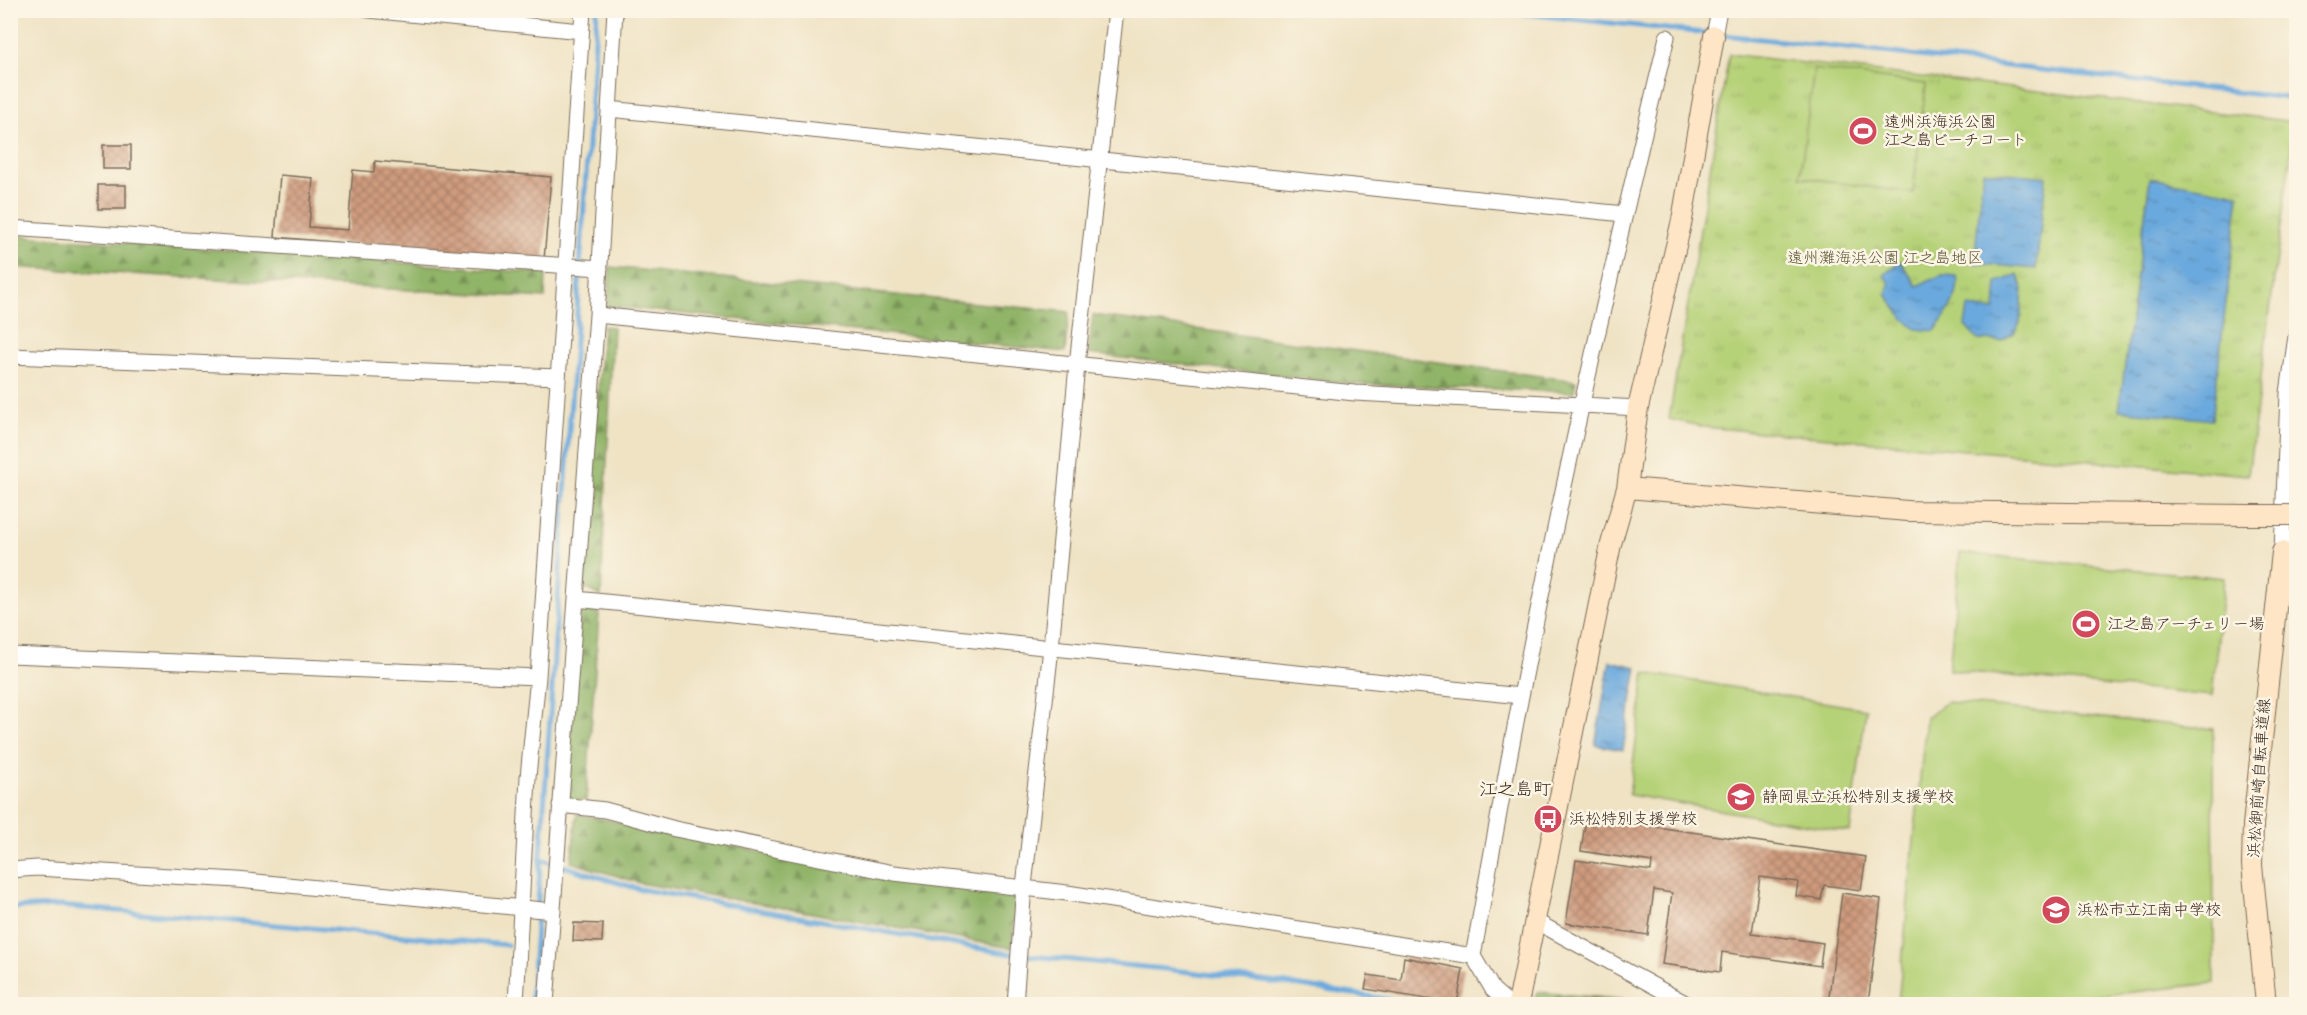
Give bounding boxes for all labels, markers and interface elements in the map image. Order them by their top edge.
place label: 遠州浜海浜公園 江之島ビーチコート [1884,112,2027,150]
sports icon: 遠州浜海浜公園 江之島ビーチコート [1847,115,1879,147]
park label: 遠州灘海浜公園 江之島地区 [1787,248,1983,268]
sports icon: 江之島アーチェリー場 [2070,608,2102,640]
place label: 江之島アーチェリー場 [2107,614,2265,634]
street label: 浜松御前崎自転車道線 [2243,697,2275,859]
district label: 江之島町 [1479,778,1551,801]
school or university icon: 静岡県立浜松特別支援学校 [1725,781,1757,813]
place label: 静岡県立浜松特別支援学校 [1762,787,1954,807]
bus stop icon: 浜松特別支援学校 [1532,803,1564,835]
place label: 浜松特別支援学校 [1569,809,1697,829]
school or university icon: 浜松市立江南中学校 [2040,894,2072,926]
place label: 浜松市立江南中学校 [2077,900,2221,920]

